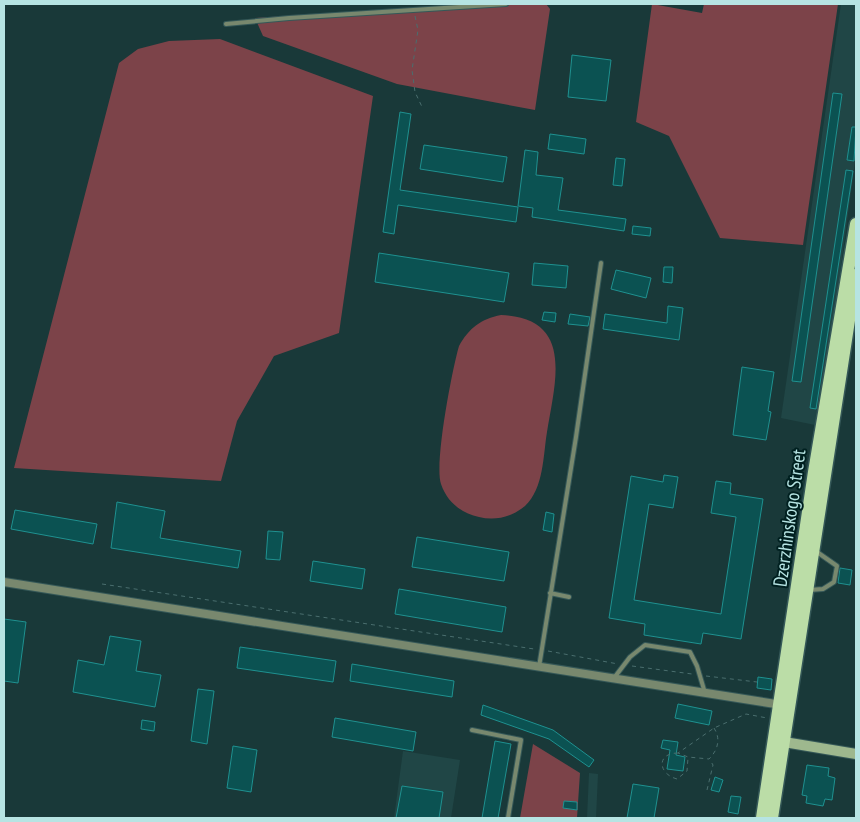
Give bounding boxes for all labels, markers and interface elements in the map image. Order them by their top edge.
street label: Dzerzhinskogo Street [767,447,811,588]

